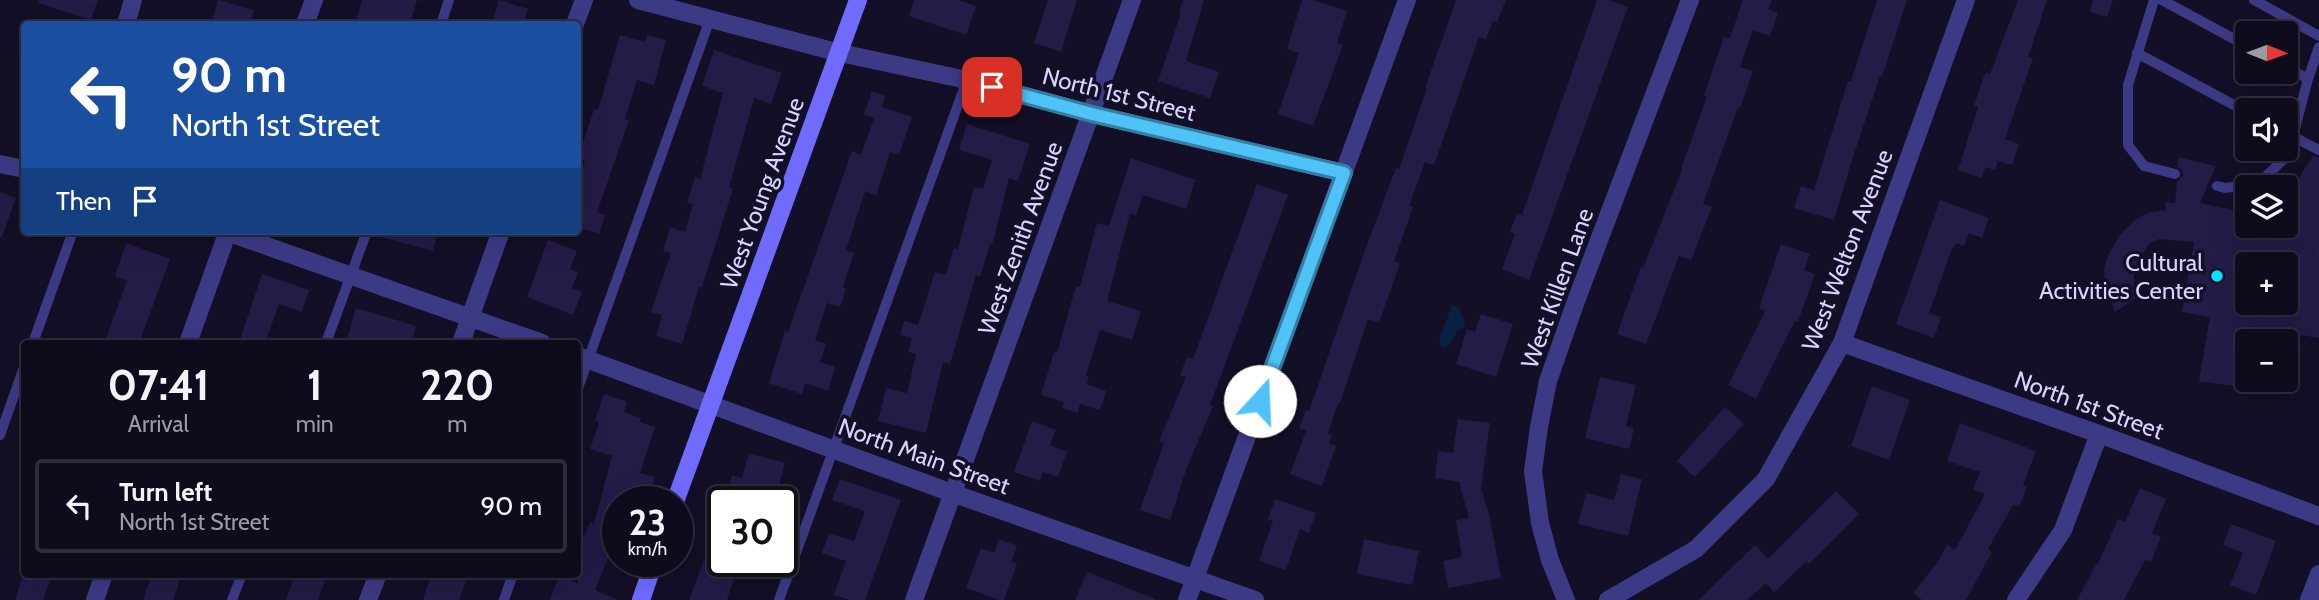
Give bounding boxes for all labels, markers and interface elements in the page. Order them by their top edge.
north arrow [2235,21,2298,84]
map controls [2235,21,2298,392]
text: 90 m [171,45,287,104]
icon: left [56,49,147,140]
pin [962,57,1022,117]
street label: North 1st Street [1039,61,1199,127]
icon: arrive [973,68,1011,106]
street label: West Young Avenue [714,93,810,293]
button: sound [2235,98,2298,161]
text: North 1st Street [171,105,380,144]
street label: West Zenith Avenue [972,137,1068,339]
street label: West Welton Avenue [1795,145,1899,355]
button: layers [2235,175,2298,238]
icon: arrive [126,182,164,220]
text: Then [56,185,112,217]
street label: West Killen Lane [1515,204,1599,372]
place label: Cultural Activities Center [2039,248,2203,305]
button: + [2235,252,2298,315]
marker: Cultural Activities Center [2209,268,2225,284]
button: − [2235,329,2298,392]
text: 07:41 [108,359,209,411]
text: 1 [307,359,323,411]
text: 220 [420,359,494,411]
position arrow [1223,364,1297,438]
street label: North 1st Street [2010,365,2168,445]
text: Arrival [128,410,189,438]
text: min [296,410,334,438]
text: m [447,410,467,438]
street label: North Main Street [834,412,1014,500]
text: Turn left [119,476,212,508]
speed limit sign: 30 [707,486,798,577]
icon: left [60,487,98,525]
text: 90 m [480,490,542,522]
text: 23 [629,501,666,544]
text: North 1st Street [119,508,269,536]
text: km/h [628,538,667,560]

